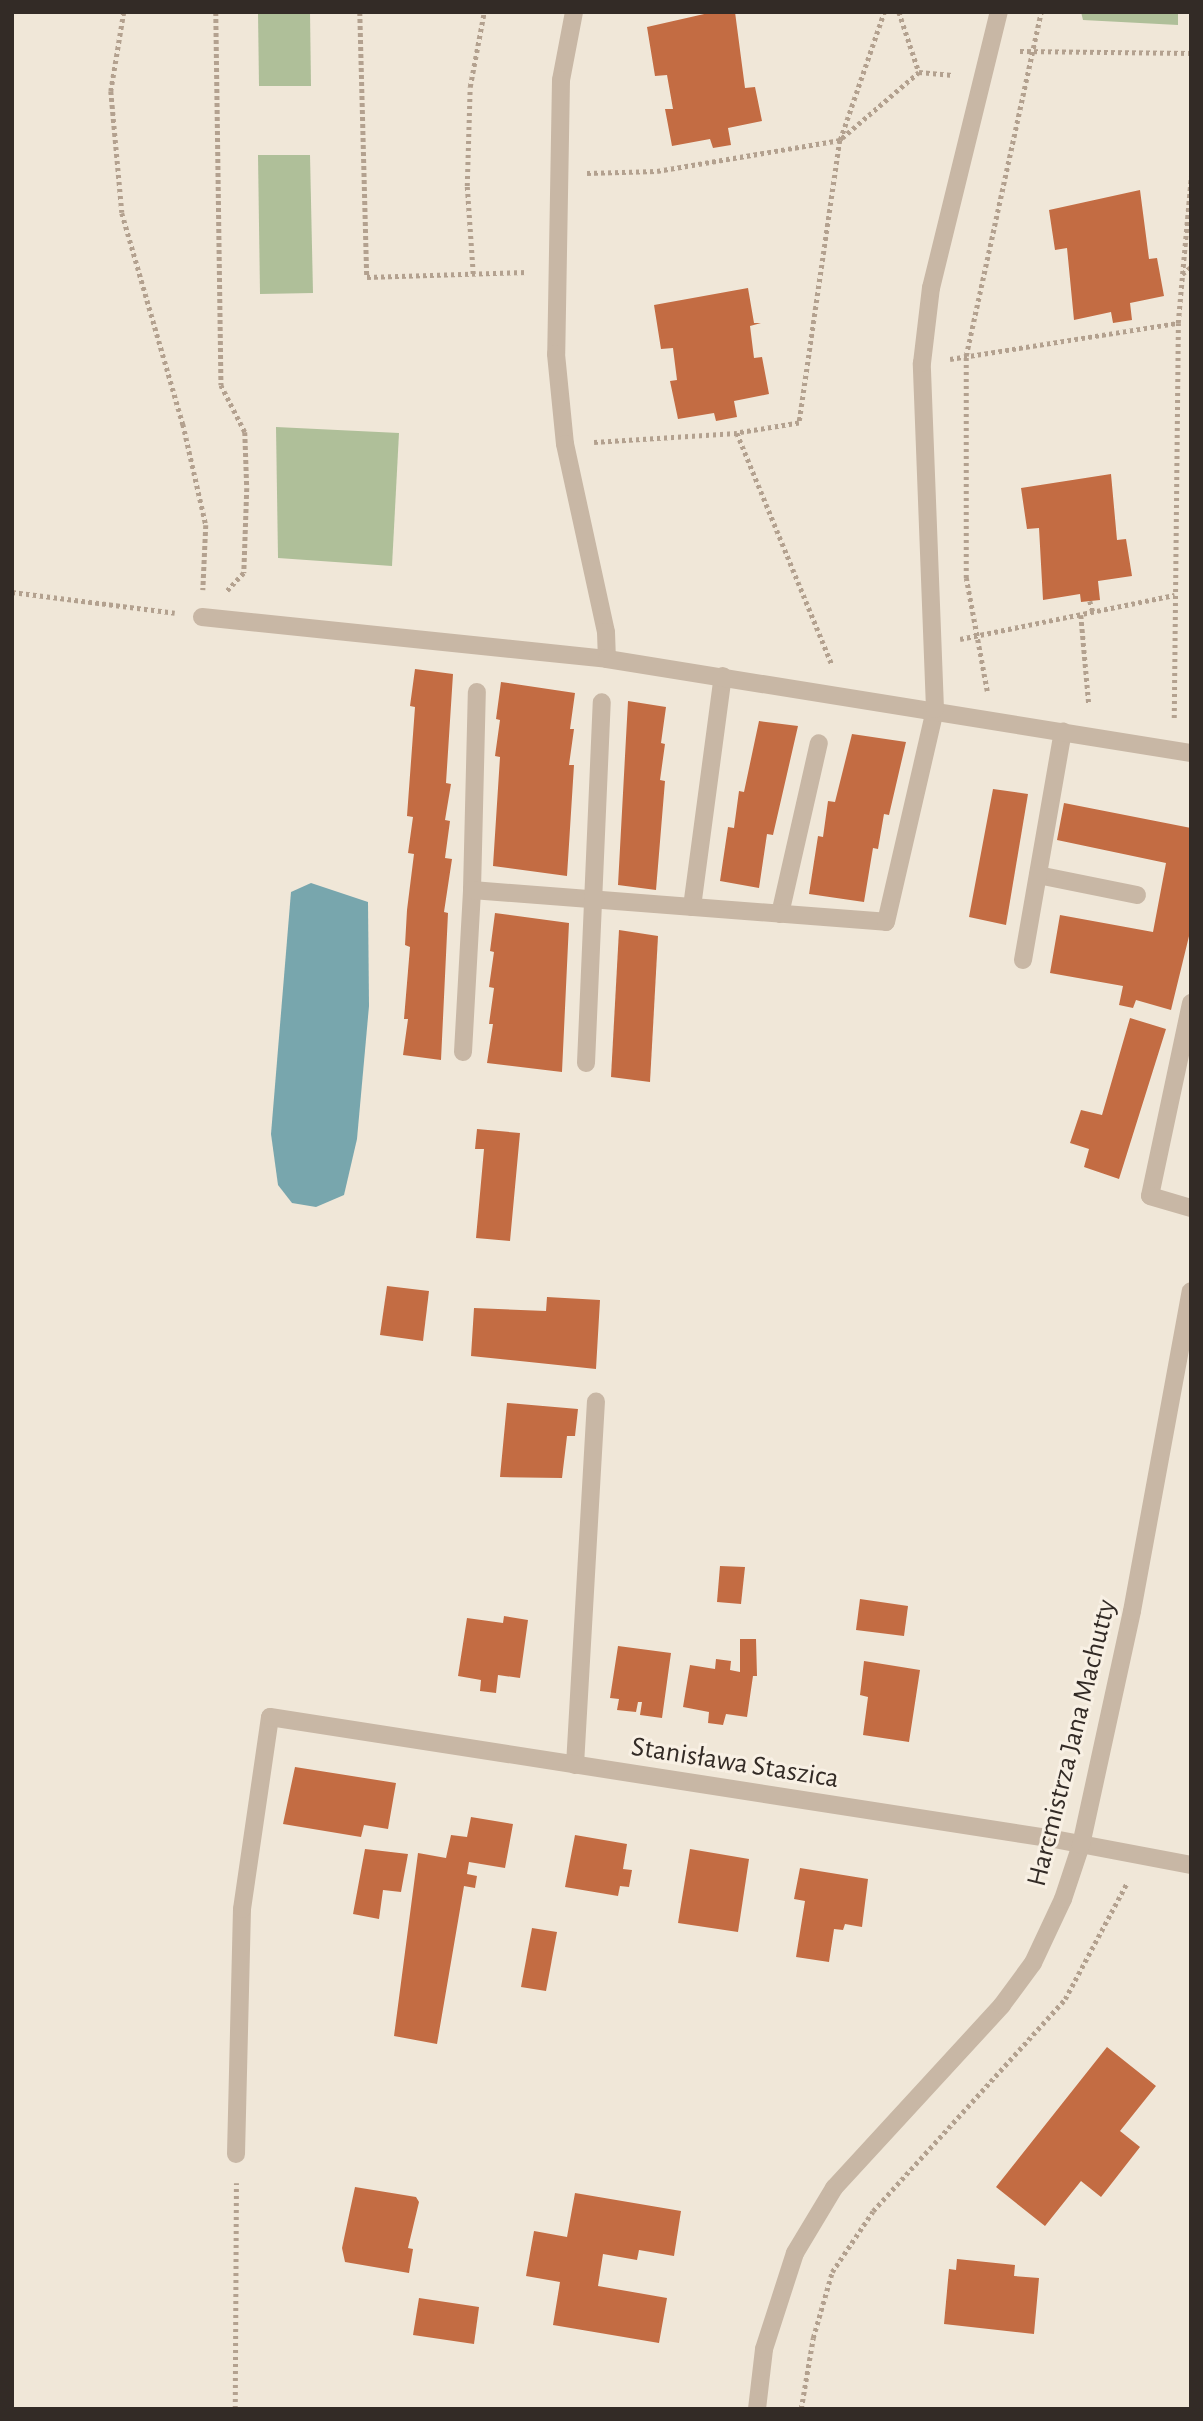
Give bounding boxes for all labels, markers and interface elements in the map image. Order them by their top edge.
street label: Harcmistrza Jana Machutty [1020,1596,1124,1890]
street label: Stanisława Staszica [629,1730,841,1796]

